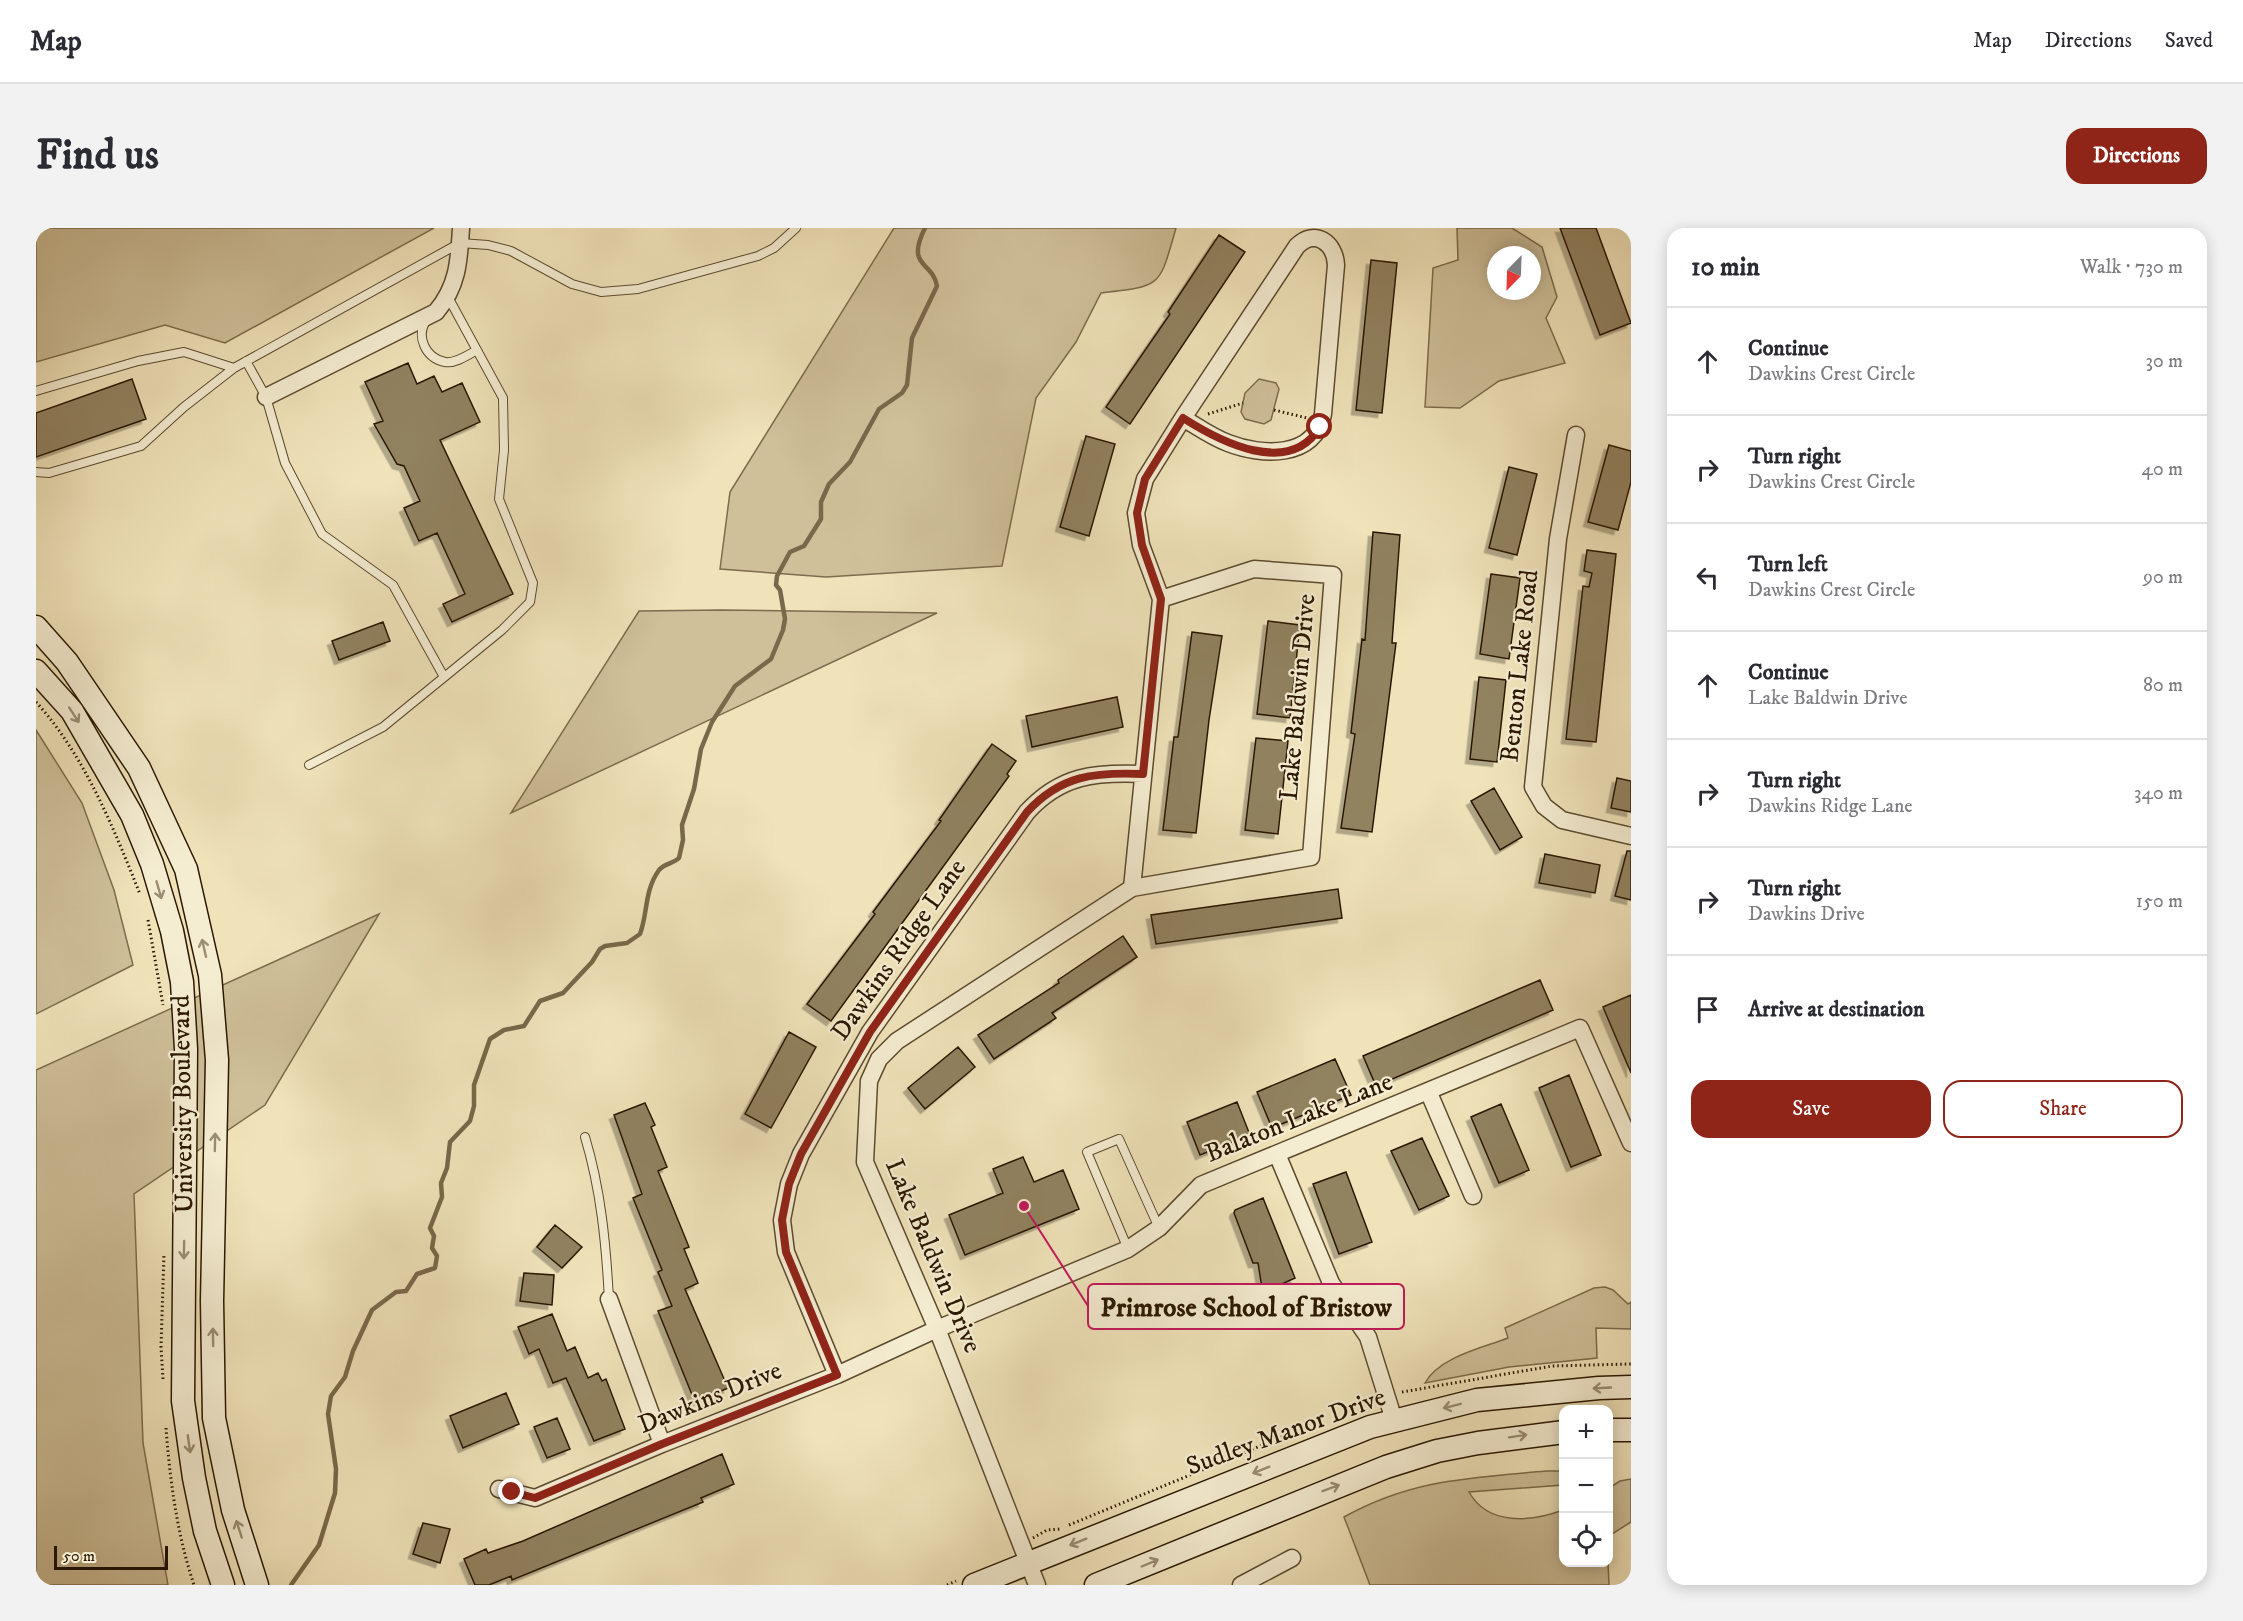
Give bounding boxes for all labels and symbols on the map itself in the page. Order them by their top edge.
north arrow [1487,246,1541,300]
route start [1306,413,1332,439]
street label: Benton Lake Road [1493,568,1547,764]
street label: Lake Baldwin Drive [1273,592,1323,802]
one-way arrow [68,707,80,723]
street label: Dawkins Ridge Lane [824,853,974,1047]
one-way arrow [154,880,165,899]
one-way arrow [197,939,209,958]
street label: University Boulevard [165,995,201,1213]
street label: Balaton Lake Lane [1200,1065,1398,1171]
one-way arrow [209,1133,221,1153]
street label: Lake Baldwin Drive [877,1154,989,1358]
one-way arrow [178,1239,190,1259]
callout: Primrose School of Bristow [1088,1284,1404,1329]
text: Primrose School of Bristow [1100,1291,1393,1325]
one-way arrow [207,1328,218,1348]
street label: Dawkins Drive [633,1354,787,1442]
street label: Sudley Manor Drive [1182,1381,1390,1483]
one-way arrow [1592,1382,1612,1393]
one-way arrow [1443,1401,1462,1413]
one-way arrow [1508,1431,1527,1442]
one-way arrow [184,1434,195,1454]
one-way arrow [1252,1465,1271,1476]
route end [498,1478,524,1504]
one-way arrow [1321,1482,1339,1493]
one-way arrow [233,1520,244,1539]
one-way arrow [1069,1537,1088,1548]
scale bar [54,1543,168,1570]
one-way arrow [1141,1556,1159,1568]

